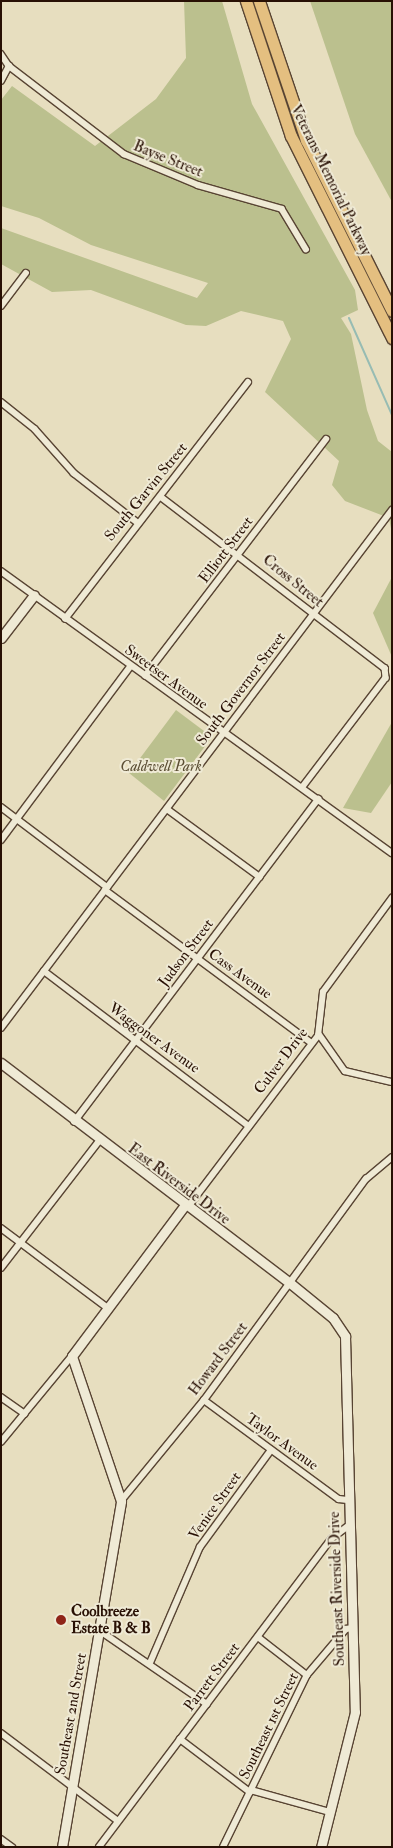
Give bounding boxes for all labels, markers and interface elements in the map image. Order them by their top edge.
street label: Veterans Memorial Parkway [287,102,375,258]
street label: Bayse Street [131,137,205,181]
street label: South Garvin Street [101,439,191,545]
street label: Elliott Street [195,513,257,587]
street label: Cross Street [259,551,327,611]
street label: South Governor Street [193,629,289,749]
street label: Sweetser Avenue [121,641,211,713]
park label: Caldwell Park [120,758,202,776]
street label: Judson Street [155,916,217,990]
street label: Cass Avenue [205,945,275,1003]
street label: Waggoner Avenue [105,999,203,1077]
street label: Culver Drive [250,1024,312,1098]
street label: East Riverside Drive [124,1140,234,1228]
street label: Howard Street [185,1319,251,1399]
street label: Taylor Avenue [242,1410,322,1474]
street label: Venice Street [185,1469,245,1543]
street label: Southeast Riverside Drive [325,1511,349,1667]
place label: Coolbreeze Estate B & B [71,1602,151,1637]
marker: Coolbreeze Estate B & B [55,1614,67,1626]
street label: Parrett Street [180,1639,244,1715]
street label: Southeast 2nd Street [51,1652,91,1776]
street label: Southeast 1st Street [235,1670,303,1782]

